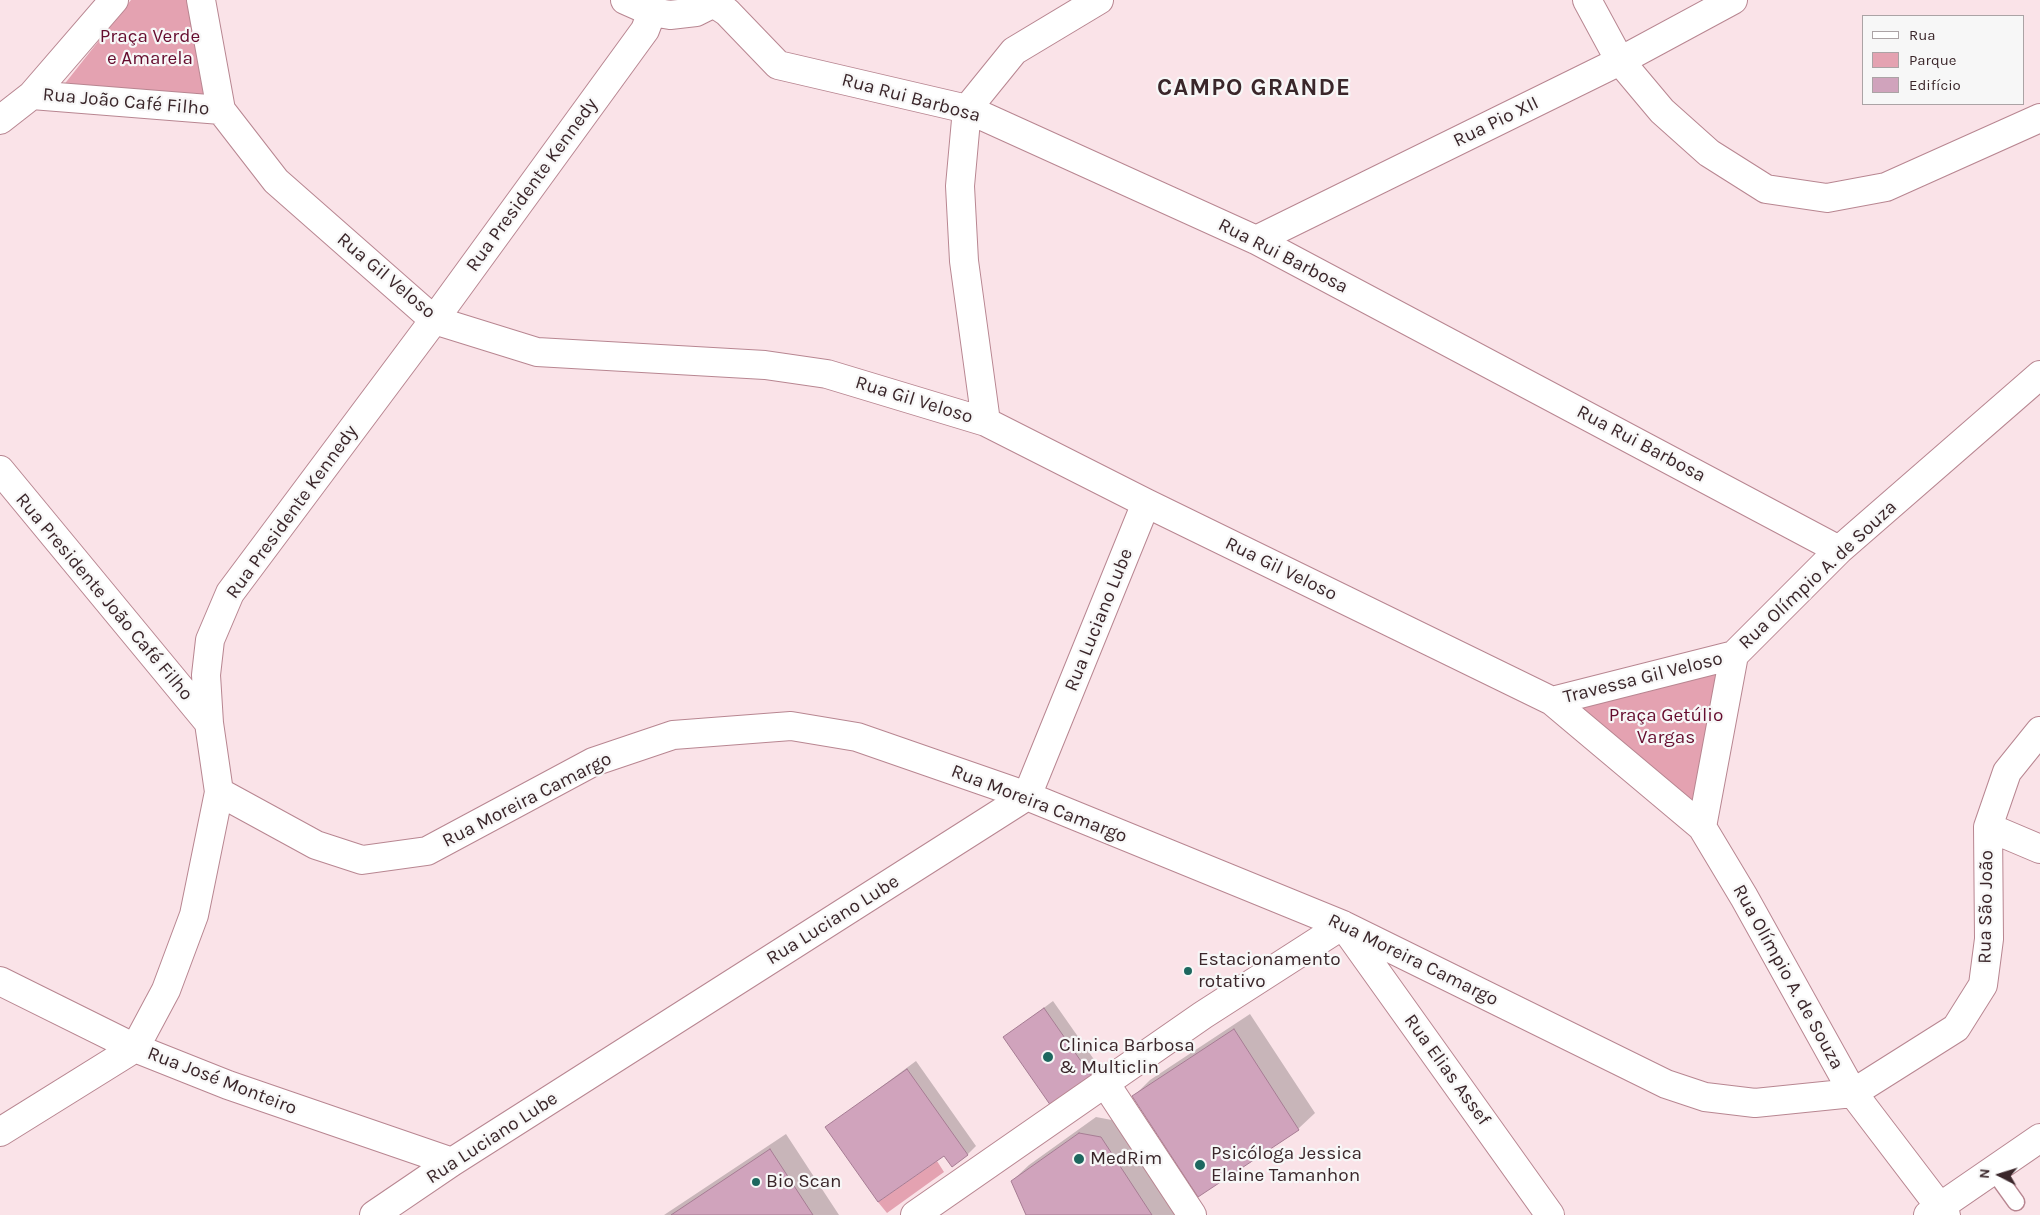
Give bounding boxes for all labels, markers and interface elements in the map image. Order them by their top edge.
legend [1862,15,2025,105]
park label: Praça Verde e Amarela [100,26,200,70]
text: Rua [1909,26,1936,44]
text: Parque [1909,51,1957,69]
street label: Rua Rui Barbosa [839,69,983,127]
district label: CAMPO GRANDE [1155,74,1353,102]
text: Edifício [1909,76,1961,94]
street label: Rua João Café Filho [42,83,210,121]
street label: Rua Pio XII [1450,92,1542,152]
street label: Rua Presidente Kennedy [461,94,603,276]
street label: Rua Rui Barbosa [1214,213,1352,299]
street label: Rua Gil Veloso [332,228,440,324]
street label: Rua Gil Veloso [852,371,976,429]
street label: Rua Rui Barbosa [1573,400,1709,488]
street label: Rua Presidente Kennedy [221,421,363,603]
street label: Rua Presidente João Café Filho [10,489,198,705]
street label: Rua Olímpio A. de Souza [1734,496,1902,654]
street label: Rua Gil Veloso [1221,532,1341,606]
street label: Rua Luciano Lube [1060,545,1138,695]
street label: Travessa Gil Veloso [1561,647,1725,709]
park label: Praça Getúlio Vargas [1609,705,1723,749]
street label: Rua Moreira Camargo [439,747,615,853]
street label: Rua Moreira Camargo [948,760,1130,848]
street label: Rua São João [1974,850,1998,964]
street label: Rua Luciano Lube [762,870,904,970]
street label: Rua Olímpio A. de Souza [1728,881,1848,1073]
street label: Rua Moreira Camargo [1324,909,1502,1011]
place label: Estacionamento rotativo [1198,949,1341,993]
marker: Estacionamento rotativo [1182,965,1194,977]
street label: Rua Elias Assef [1399,1010,1495,1130]
place label: Clinica Barbosa & Multiclin [1059,1035,1195,1079]
street label: Rua José Monteiro [144,1042,300,1120]
marker: Clinica Barbosa & Multiclin [1041,1050,1055,1064]
street label: Rua Luciano Lube [422,1087,562,1189]
place label: Psicóloga Jessica Elaine Tamanhon [1211,1143,1362,1187]
place label: MedRim [1090,1148,1162,1170]
north arrow [1975,1150,2025,1200]
marker: MedRim [1072,1152,1086,1166]
marker: Psicóloga Jessica Elaine Tamanhon [1193,1158,1207,1172]
text: N [1976,1168,1993,1179]
place label: Bio Scan [766,1171,842,1193]
marker: Bio Scan [750,1176,762,1188]

